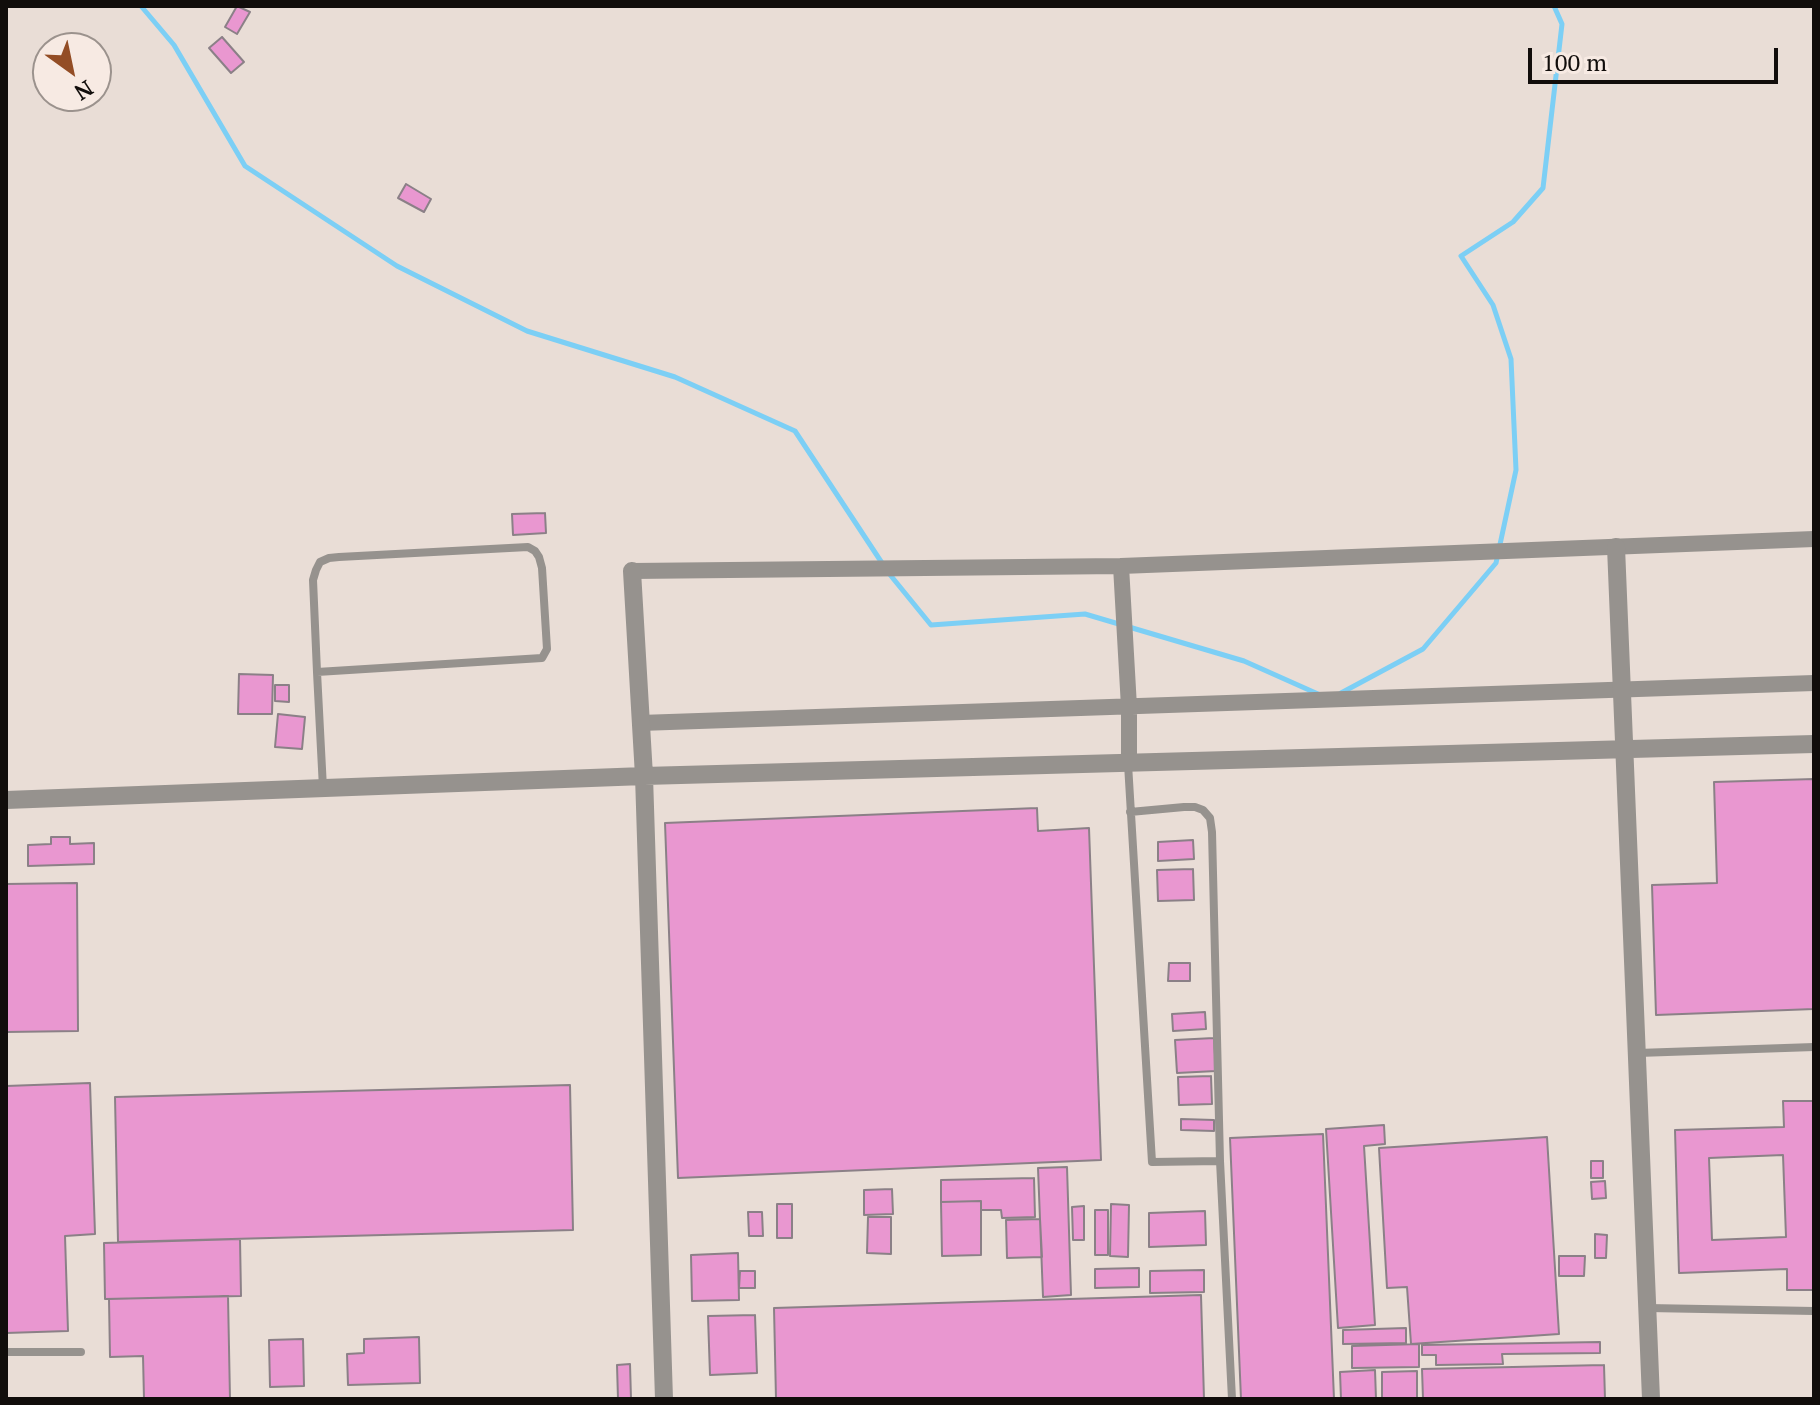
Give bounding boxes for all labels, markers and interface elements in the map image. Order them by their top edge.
north arrow [32,32,112,112]
scale bar [1532,32,1782,82]
text: 100 m [1542,46,1607,78]
text: N [69,74,99,108]

